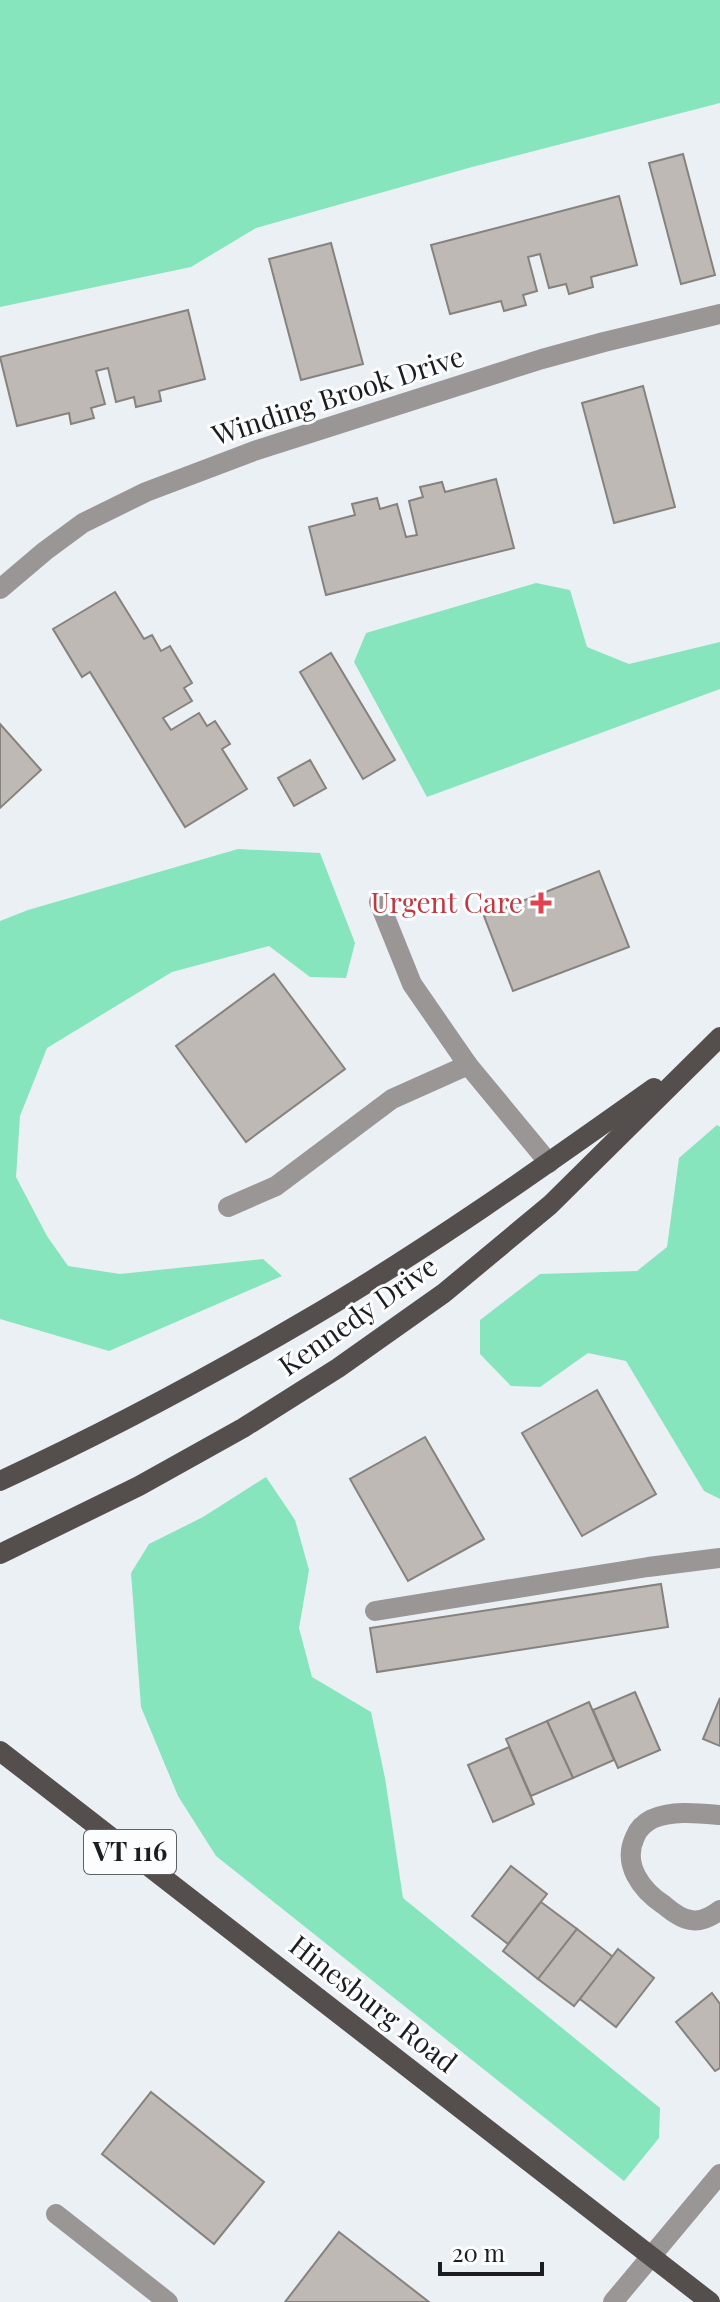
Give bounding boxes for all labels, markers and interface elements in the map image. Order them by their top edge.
street label: Winding Brook Drive [206,336,468,453]
place label: Urgent Care [371,883,523,920]
marker: Urgent Care [530,892,552,914]
street label: Kennedy Drive [271,1246,444,1383]
road number: VT 116 [84,1830,176,1874]
street label: Hinesburg Road [283,1926,465,2080]
scale bar [440,2226,542,2276]
text: 20 m [452,2236,505,2268]

